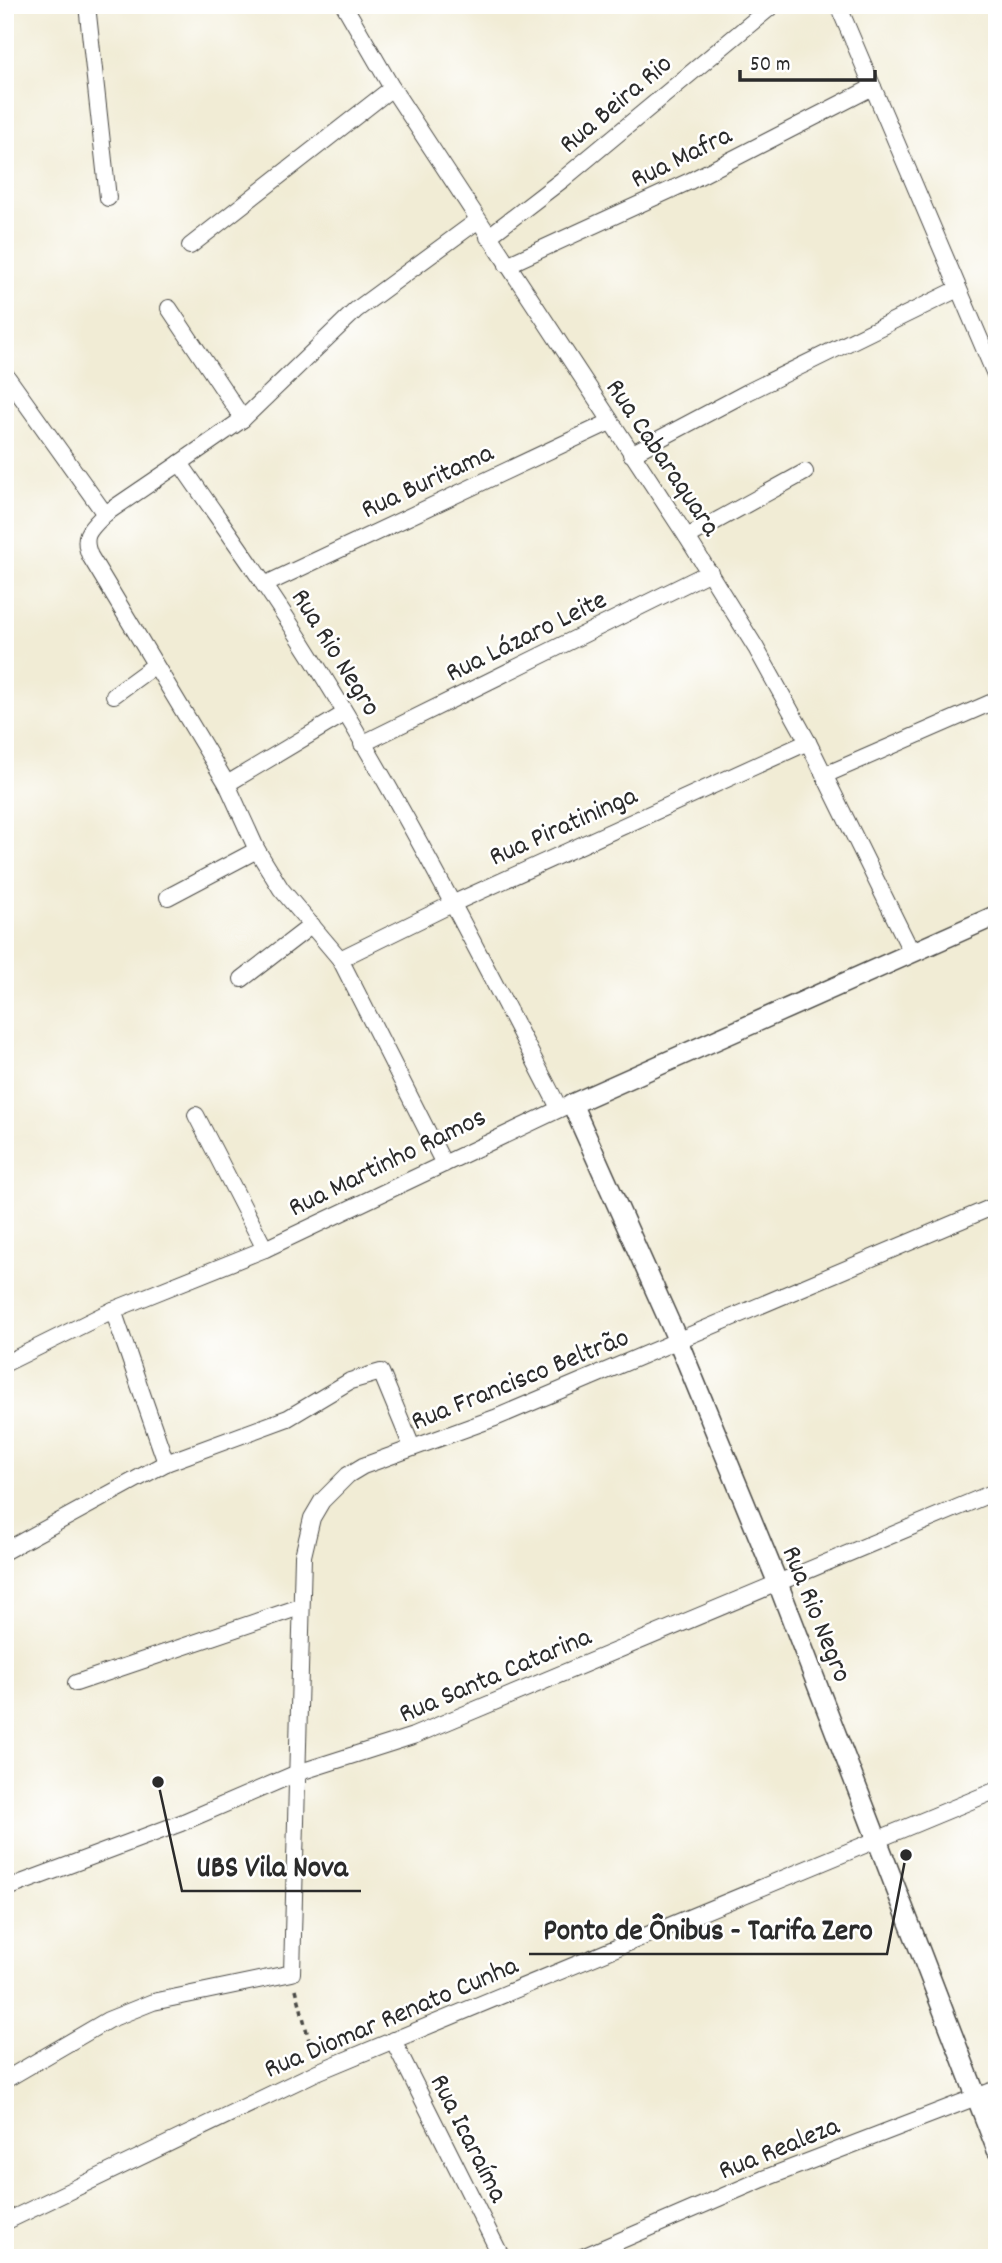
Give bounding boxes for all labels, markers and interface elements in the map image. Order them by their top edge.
scale bar [740,38,874,82]
street label: Rua Beira Rio [552,46,683,165]
text: 50 m [750,51,790,81]
street label: Rua Mafra [625,117,740,201]
street label: Rua Cabaraquara [593,372,729,546]
street label: Rua Buritama [355,435,502,532]
street label: Rua Rio Negro [279,582,389,725]
street label: Rua Lázaro Leite [440,582,615,695]
street label: Rua Piratininga [484,778,645,879]
street label: Rua Martinho Ramos [283,1099,494,1230]
street label: Rua Francisco Beltrão [406,1320,636,1444]
street label: Rua Rio Negro [769,1541,860,1689]
street label: Rua Santa Catarina [394,1619,599,1736]
callout: UBS Vila Nova [182,1840,361,1891]
text: UBS Vila Nova [196,1849,349,1892]
callout: Ponto de Ônibus - Tarifa Zero [529,1903,887,1954]
text: Ponto de Ônibus - Tarifa Zero [543,1912,873,1955]
street label: Rua Diomar Renato Cunha [259,1948,526,2091]
street label: Rua Icaraíma [417,2068,516,2211]
street label: Rua Realeza [713,2108,847,2193]

